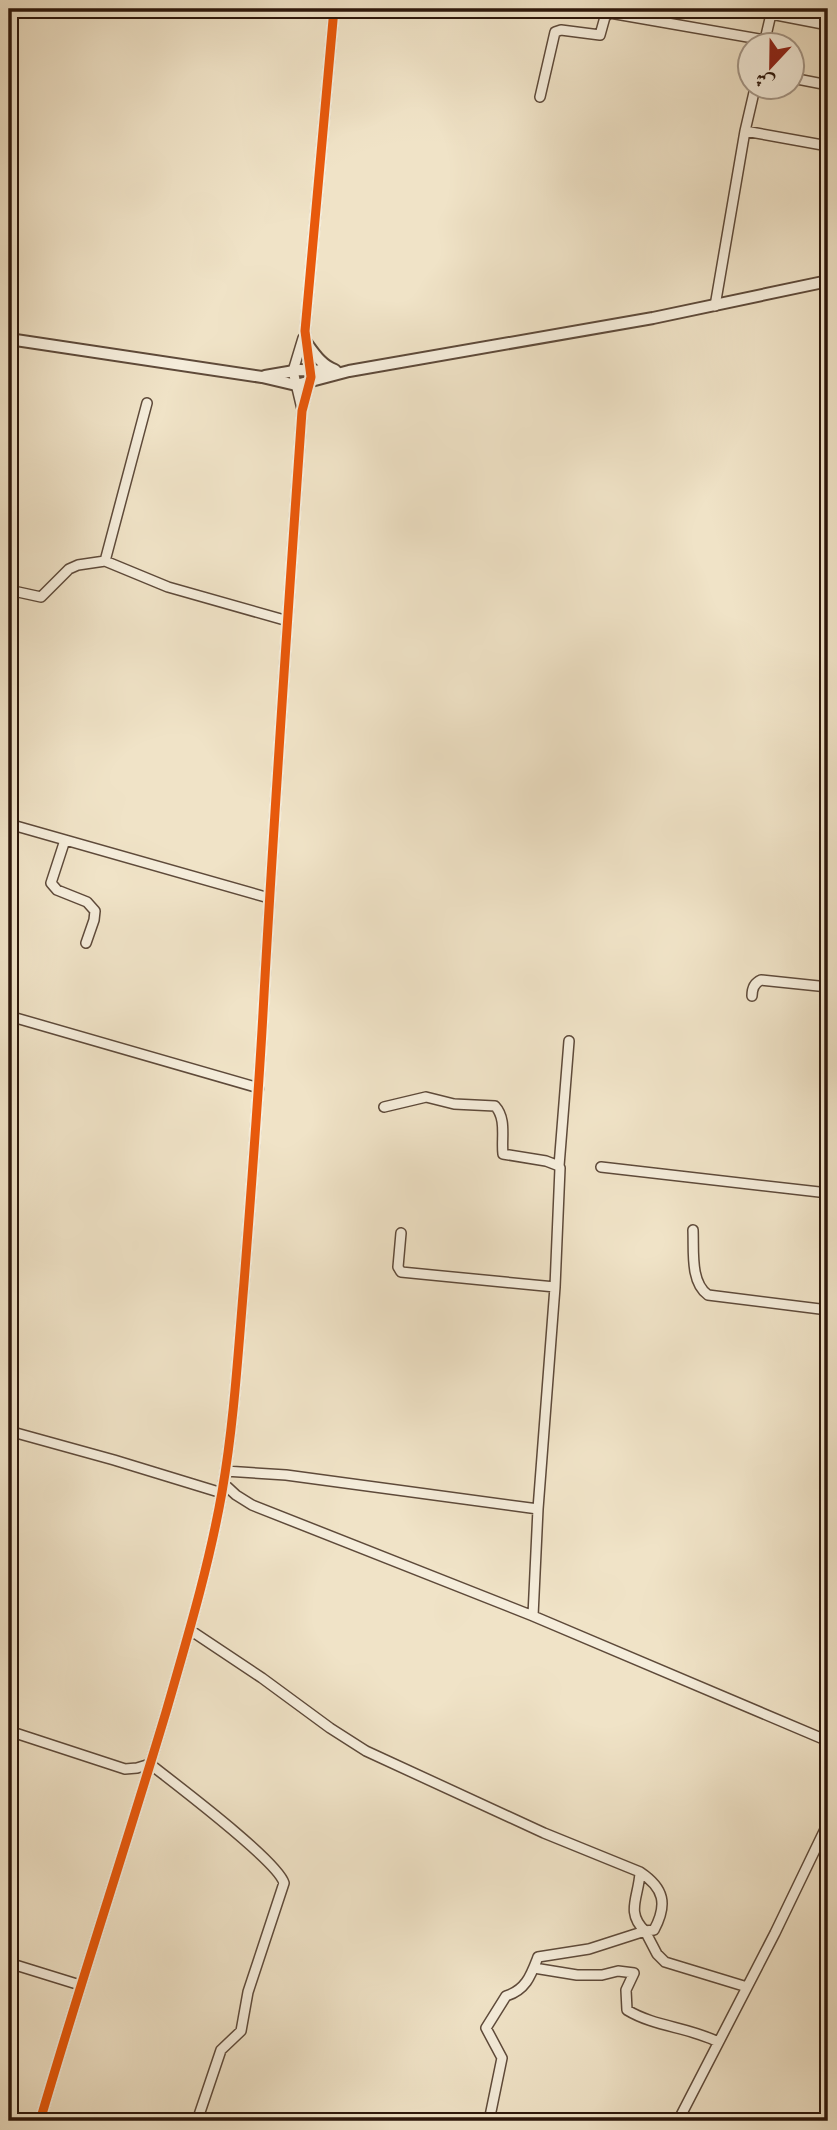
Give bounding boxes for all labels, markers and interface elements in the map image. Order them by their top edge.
north arrow [736,32,806,102]
text: ش [752,66,778,95]

